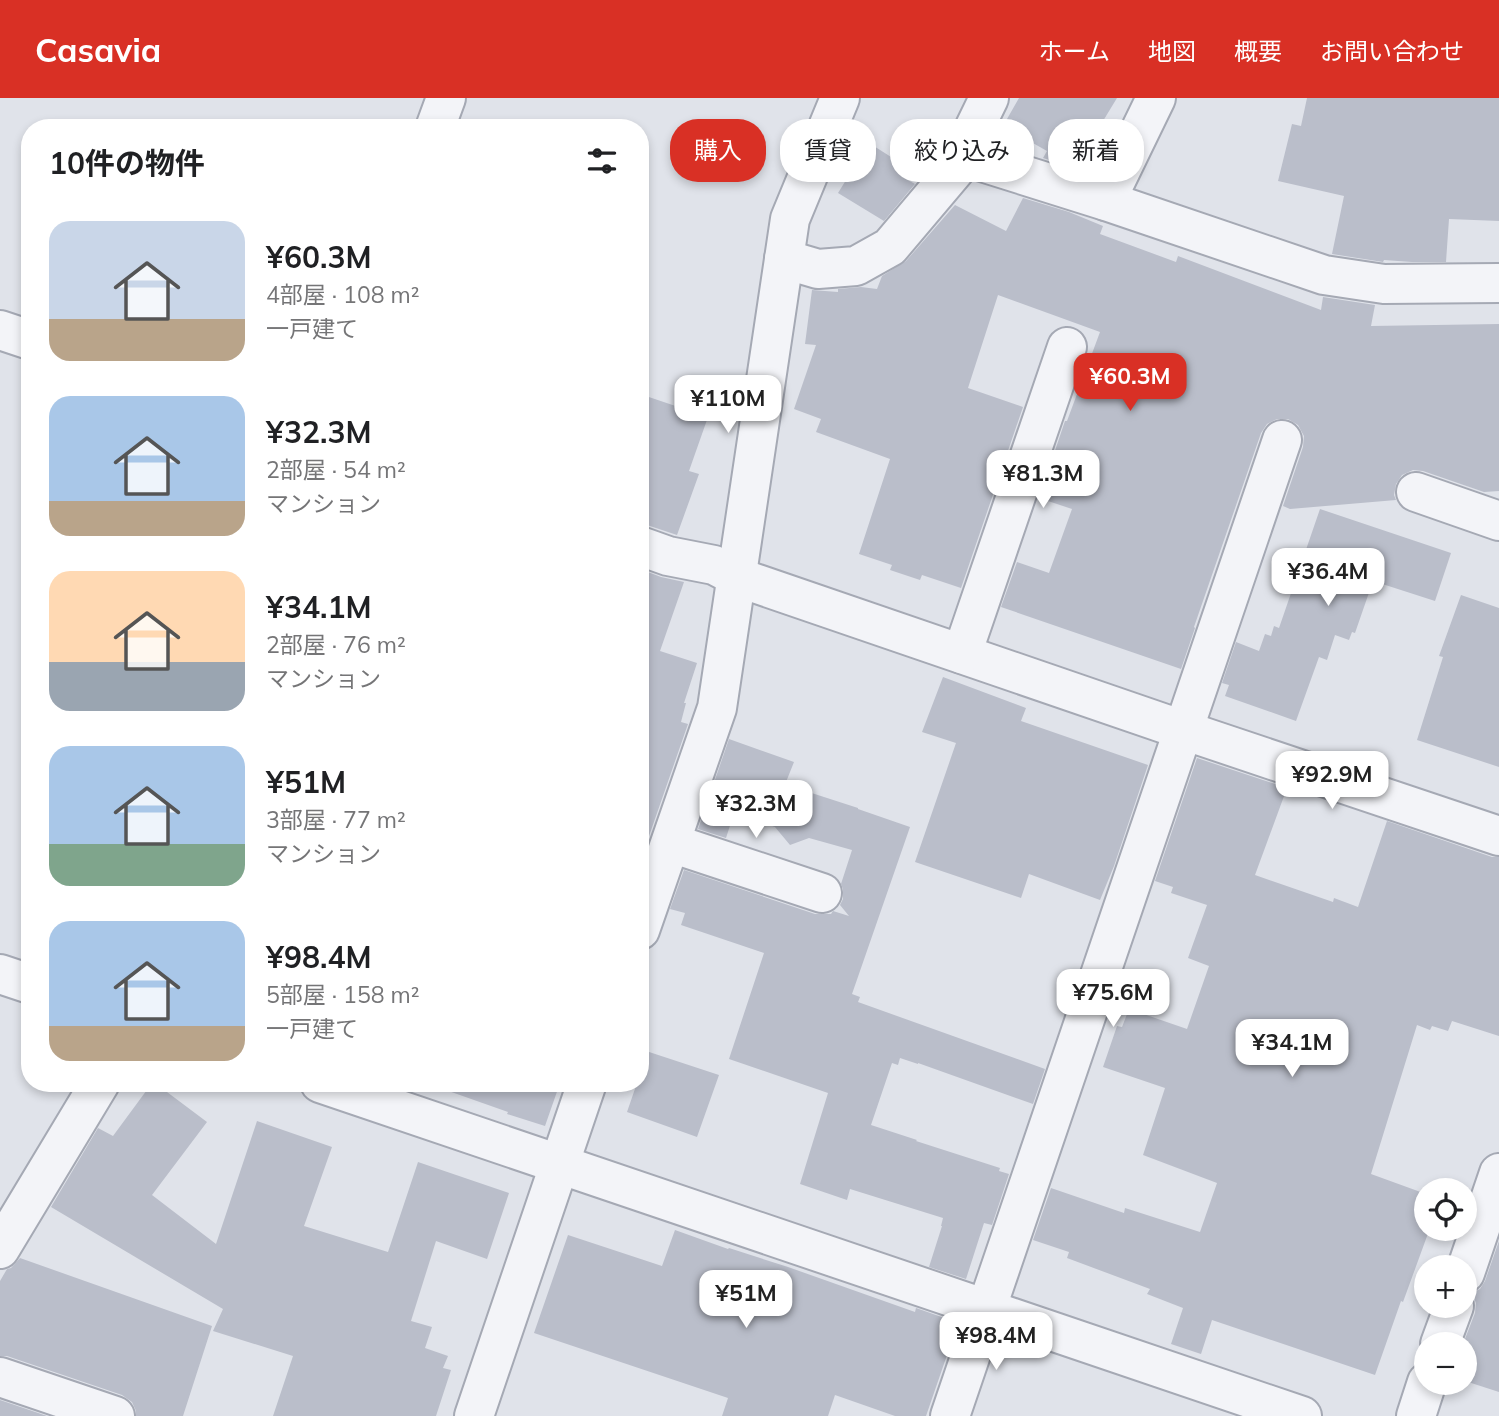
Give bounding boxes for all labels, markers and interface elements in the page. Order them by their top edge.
text: Casavia [35,29,161,70]
text: ホーム [1039,36,1110,66]
text: 地図 [1148,36,1196,66]
text: 概要 [1234,36,1282,66]
text: お問い合わせ [1320,36,1464,66]
chip: 購入 [670,119,766,182]
chip: 賃貸 [780,119,876,182]
chip: 絞り込み [890,119,1034,182]
chip: 新着 [1048,119,1144,182]
icon: filters [583,142,621,180]
text: 10件の物件 [49,144,205,182]
text: ¥60.3M [266,238,372,276]
icon: home [105,249,189,333]
text: 4部屋 · 108 m² [266,280,419,309]
text: 一戸建て [266,314,358,343]
pin: ¥60.3M [1073,354,1187,413]
text: ¥60.3M [1090,361,1170,390]
pin: ¥110M [679,376,777,435]
text: ¥110M [690,383,766,412]
text: ¥32.3M [266,413,372,451]
icon: home [105,424,189,508]
pin: ¥81.3M [986,450,1100,510]
text: 2部屋 · 54 m² [266,455,406,484]
text: ¥81.3M [1003,458,1083,487]
text: マンション [266,489,381,518]
pin: ¥36.4M [1271,548,1385,608]
text: ¥36.4M [1288,556,1368,585]
text: ¥34.1M [266,588,372,626]
icon: home [105,599,189,683]
text: 2部屋 · 76 m² [266,630,406,659]
text: マンション [266,664,381,693]
pin: ¥92.9M [1275,752,1389,811]
text: ¥92.9M [1292,759,1372,788]
text: ¥51M [266,763,346,801]
icon: home [105,774,189,858]
pin: ¥32.3M [699,780,813,840]
text: ¥32.3M [716,788,796,817]
text: 3部屋 · 77 m² [266,805,406,834]
text: マンション [266,839,381,868]
text: ¥98.4M [266,938,372,976]
icon: home [105,949,189,1033]
pin: ¥75.6M [1056,970,1170,1029]
text: ¥75.6M [1073,977,1153,1006]
text: 5部屋 · 158 m² [266,980,419,1009]
text: 一戸建て [266,1014,358,1043]
pin: ¥34.1M [1235,1020,1349,1079]
text: ¥34.1M [1252,1027,1332,1056]
map controls [1414,1178,1477,1395]
button: locate [1414,1178,1477,1241]
button: + [1414,1255,1477,1318]
pin: ¥51M [705,1270,787,1330]
text: ¥51M [715,1278,777,1307]
pin: ¥98.4M [939,1312,1053,1372]
text: ¥98.4M [956,1320,1036,1349]
button: − [1414,1332,1477,1395]

